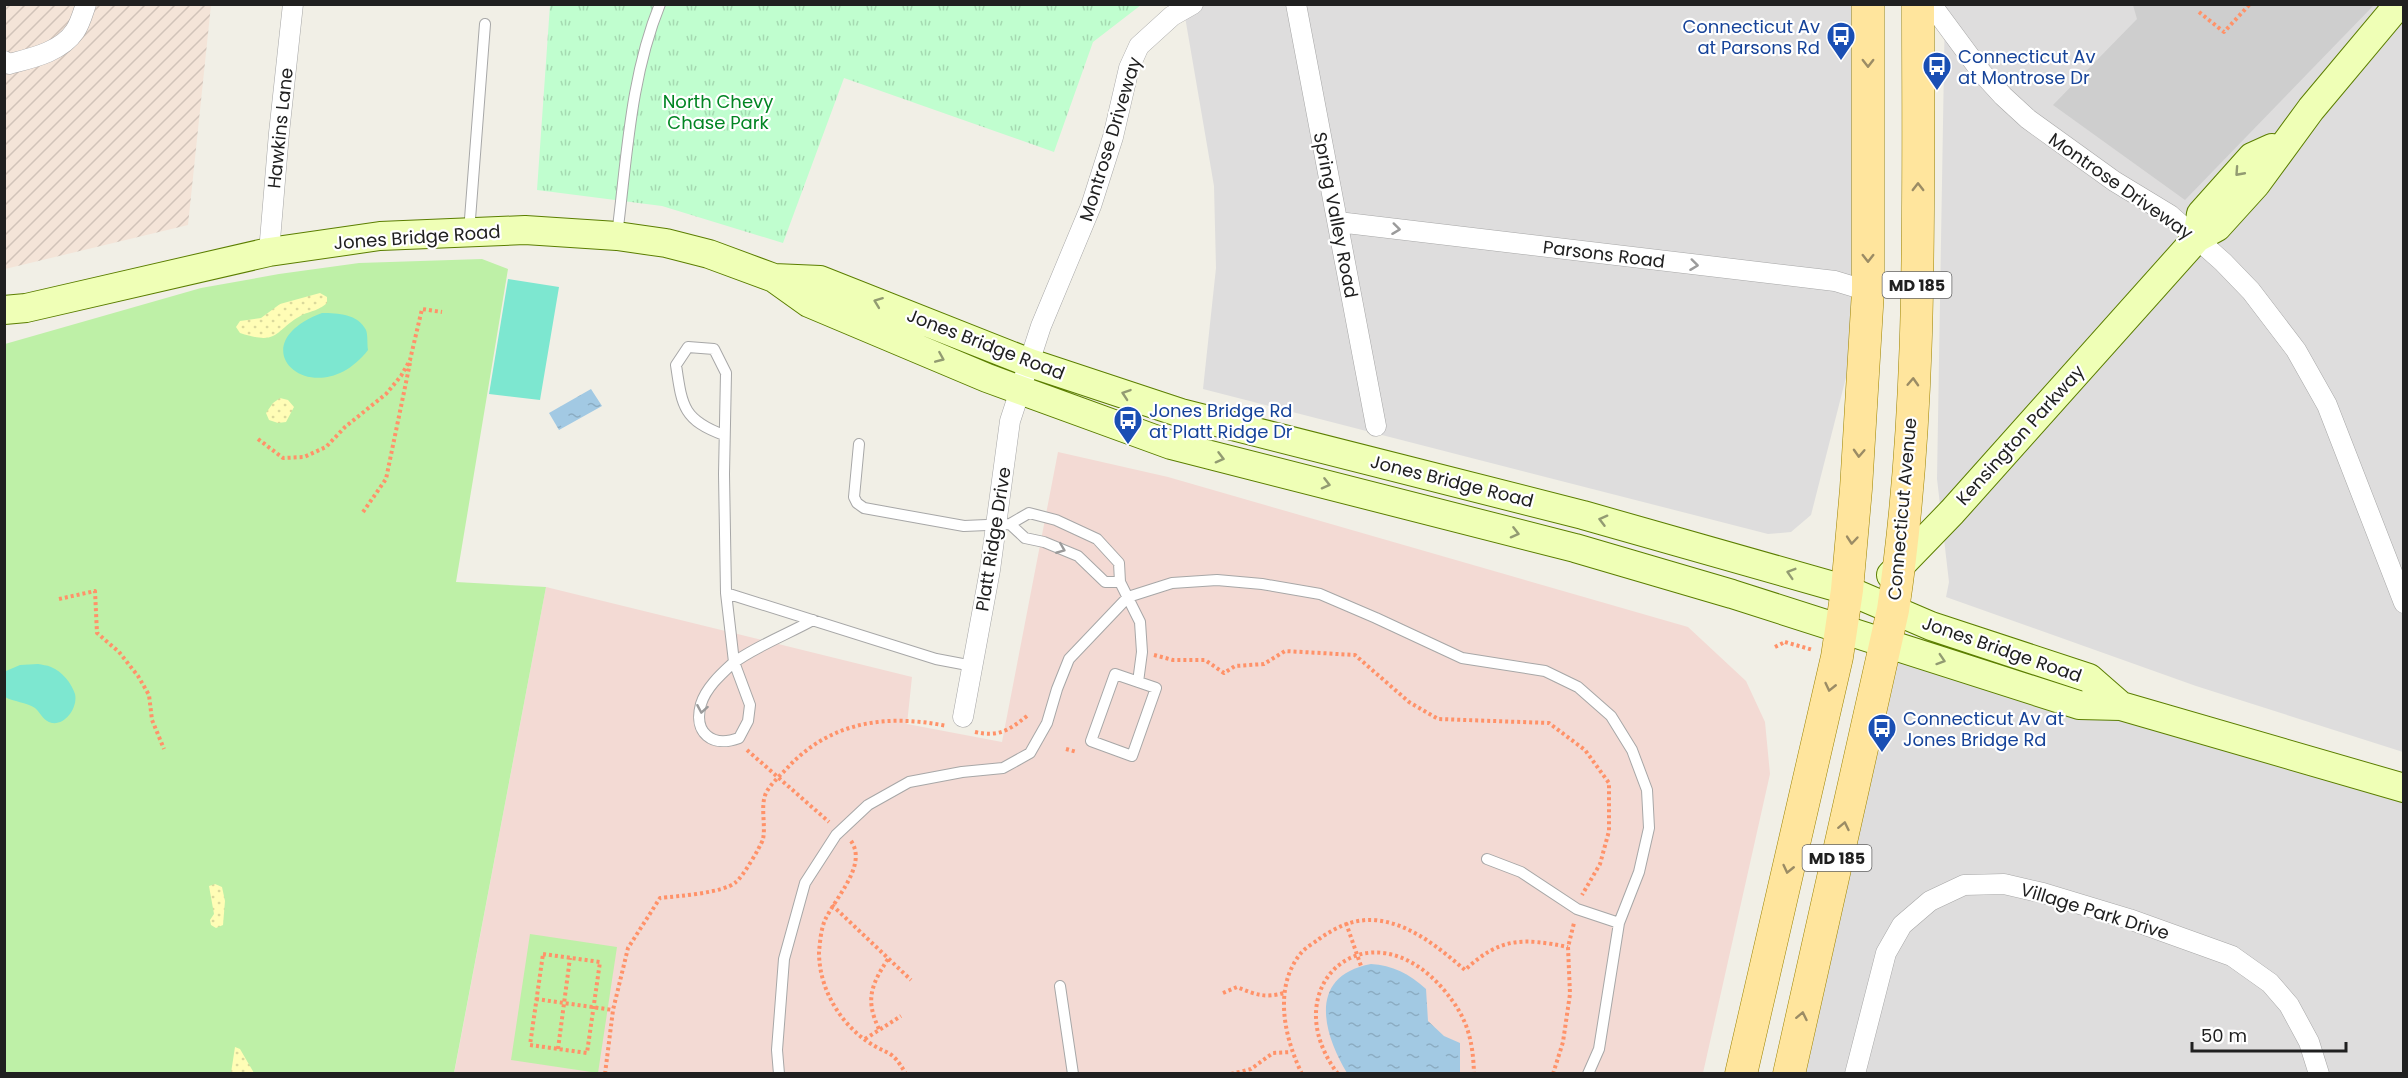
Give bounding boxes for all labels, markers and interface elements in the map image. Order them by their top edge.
place label: Connecticut Av at Parsons Rd [1682,14,1820,60]
bus stop icon: Connecticut Av at Parsons Rd [1825,20,1857,62]
place label: Connecticut Av at Montrose Dr [1958,44,2096,90]
bus stop icon: Connecticut Av at Montrose Dr [1921,50,1953,92]
street label: Montrose Driveway [1073,54,1147,224]
one-way arrow [1862,58,1874,67]
street label: Hawkins Lane [261,66,299,190]
park label: North Chevy Chase Park [663,89,773,135]
street label: Montrose Driveway [2044,127,2198,245]
street label: Spring Valley Road [1308,130,1364,300]
one-way arrow [2235,165,2246,175]
one-way arrow [1912,182,1924,191]
street label: Jones Bridge Road [333,219,501,255]
one-way arrow [1391,222,1400,235]
street label: Parsons Road [1542,234,1666,274]
one-way arrow [1862,253,1874,262]
one-way arrow [1689,258,1698,270]
road number: MD 185 [1882,272,1952,298]
one-way arrow [873,297,884,310]
street label: Jones Bridge Road [903,302,1069,386]
one-way arrow [934,351,945,363]
street label: Kensington Parkway [1950,359,2090,511]
one-way arrow [1906,377,1919,386]
one-way arrow [1122,389,1132,402]
place label: Jones Bridge Rd at Platt Ridge Dr [1149,398,1293,444]
bus stop icon: Jones Bridge Rd at Platt Ridge Dr [1112,404,1144,446]
street label: Connecticut Avenue [1882,417,1922,601]
one-way arrow [1852,448,1865,457]
street label: Jones Bridge Road [1368,449,1536,513]
one-way arrow [1214,451,1225,463]
street label: Platt Ridge Drive [969,465,1017,613]
one-way arrow [1321,477,1331,490]
one-way arrow [1598,515,1608,528]
one-way arrow [1510,525,1520,538]
one-way arrow [1846,535,1859,544]
one-way arrow [1055,542,1066,554]
one-way arrow [1786,568,1797,580]
street label: Jones Bridge Road [1919,610,2085,688]
one-way arrow [1935,653,1946,665]
one-way arrow [1824,681,1837,691]
one-way arrow [696,704,708,714]
place label: Connecticut Av at Jones Bridge Rd [1903,706,2064,752]
bus stop icon: Connecticut Av at Jones Bridge Rd [1866,712,1898,754]
one-way arrow [1836,821,1849,831]
road number: MD 185 [1802,845,1872,871]
one-way arrow [1782,863,1795,873]
street label: Village Park Drive [2018,876,2172,946]
one-way arrow [1794,1012,1807,1022]
scale bar [2192,1015,2346,1053]
text: 50 m [2201,1023,2247,1048]

